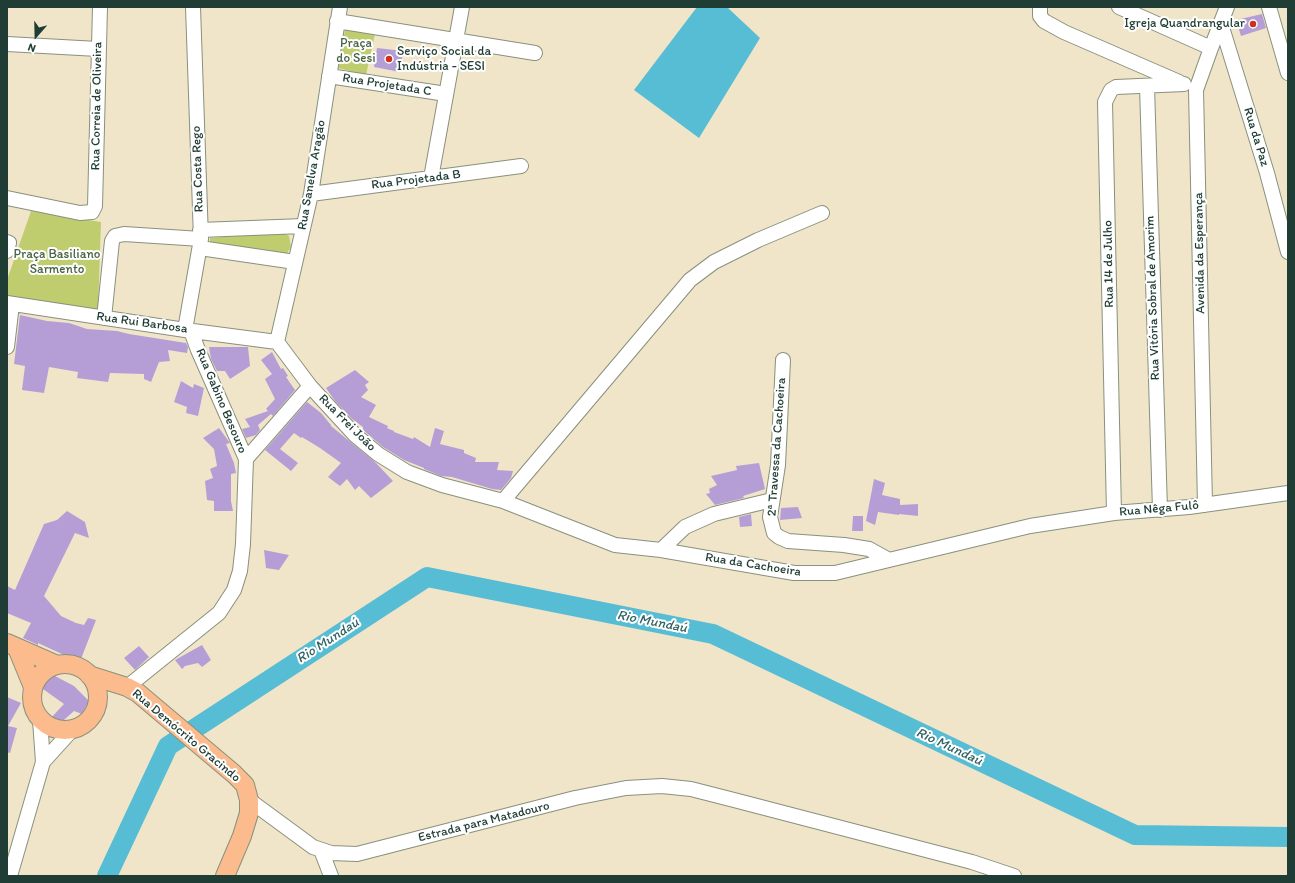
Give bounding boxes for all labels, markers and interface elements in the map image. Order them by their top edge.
north arrow [16,16,56,56]
place label: Igreja Quandrangular [1124,16,1245,32]
marker: Igreja Quandrangular [1248,19,1258,29]
park label: Praça do Sesi [336,36,376,67]
text: N [26,40,37,55]
street label: Rua Correia de Oliveira [88,42,106,170]
place label: Serviço Social da Indústria - SESI [397,44,491,75]
marker: Serviço Social da Indústria - SESI [384,54,394,64]
street label: Rua Projetada C [341,70,433,100]
street label: Rua da Paz [1240,106,1272,168]
street label: Rua Sanelva Aragão [295,119,329,231]
street label: Rua Costa Rego [189,125,207,213]
street label: Rua Projetada B [370,167,462,193]
street label: Avenida da Esperança [1191,192,1209,314]
street label: Rua Vitória Sobral de Amorim [1142,215,1164,381]
street label: Rua 14 de Julho [1100,220,1118,308]
park label: Praça Basiliano Sarmento [14,247,100,278]
street label: Rua Rui Barbosa [95,309,189,337]
street label: Rua Gabino Besouro [192,346,250,456]
street label: 2ª Travessa da Cachoeira [764,377,790,517]
street label: Rua Frei João [315,391,379,455]
street label: Rua Nêga Fulô [1119,498,1199,520]
street label: Rua da Cachoeira [704,550,802,580]
water label: Rio Mundaú [616,607,688,637]
water label: Rio Mundaú [294,615,362,667]
street label: Rua Demócrito Gracindo [129,686,243,786]
water label: Rio Mundaú [913,724,985,770]
street label: Estrada para Matadouro [417,798,551,846]

